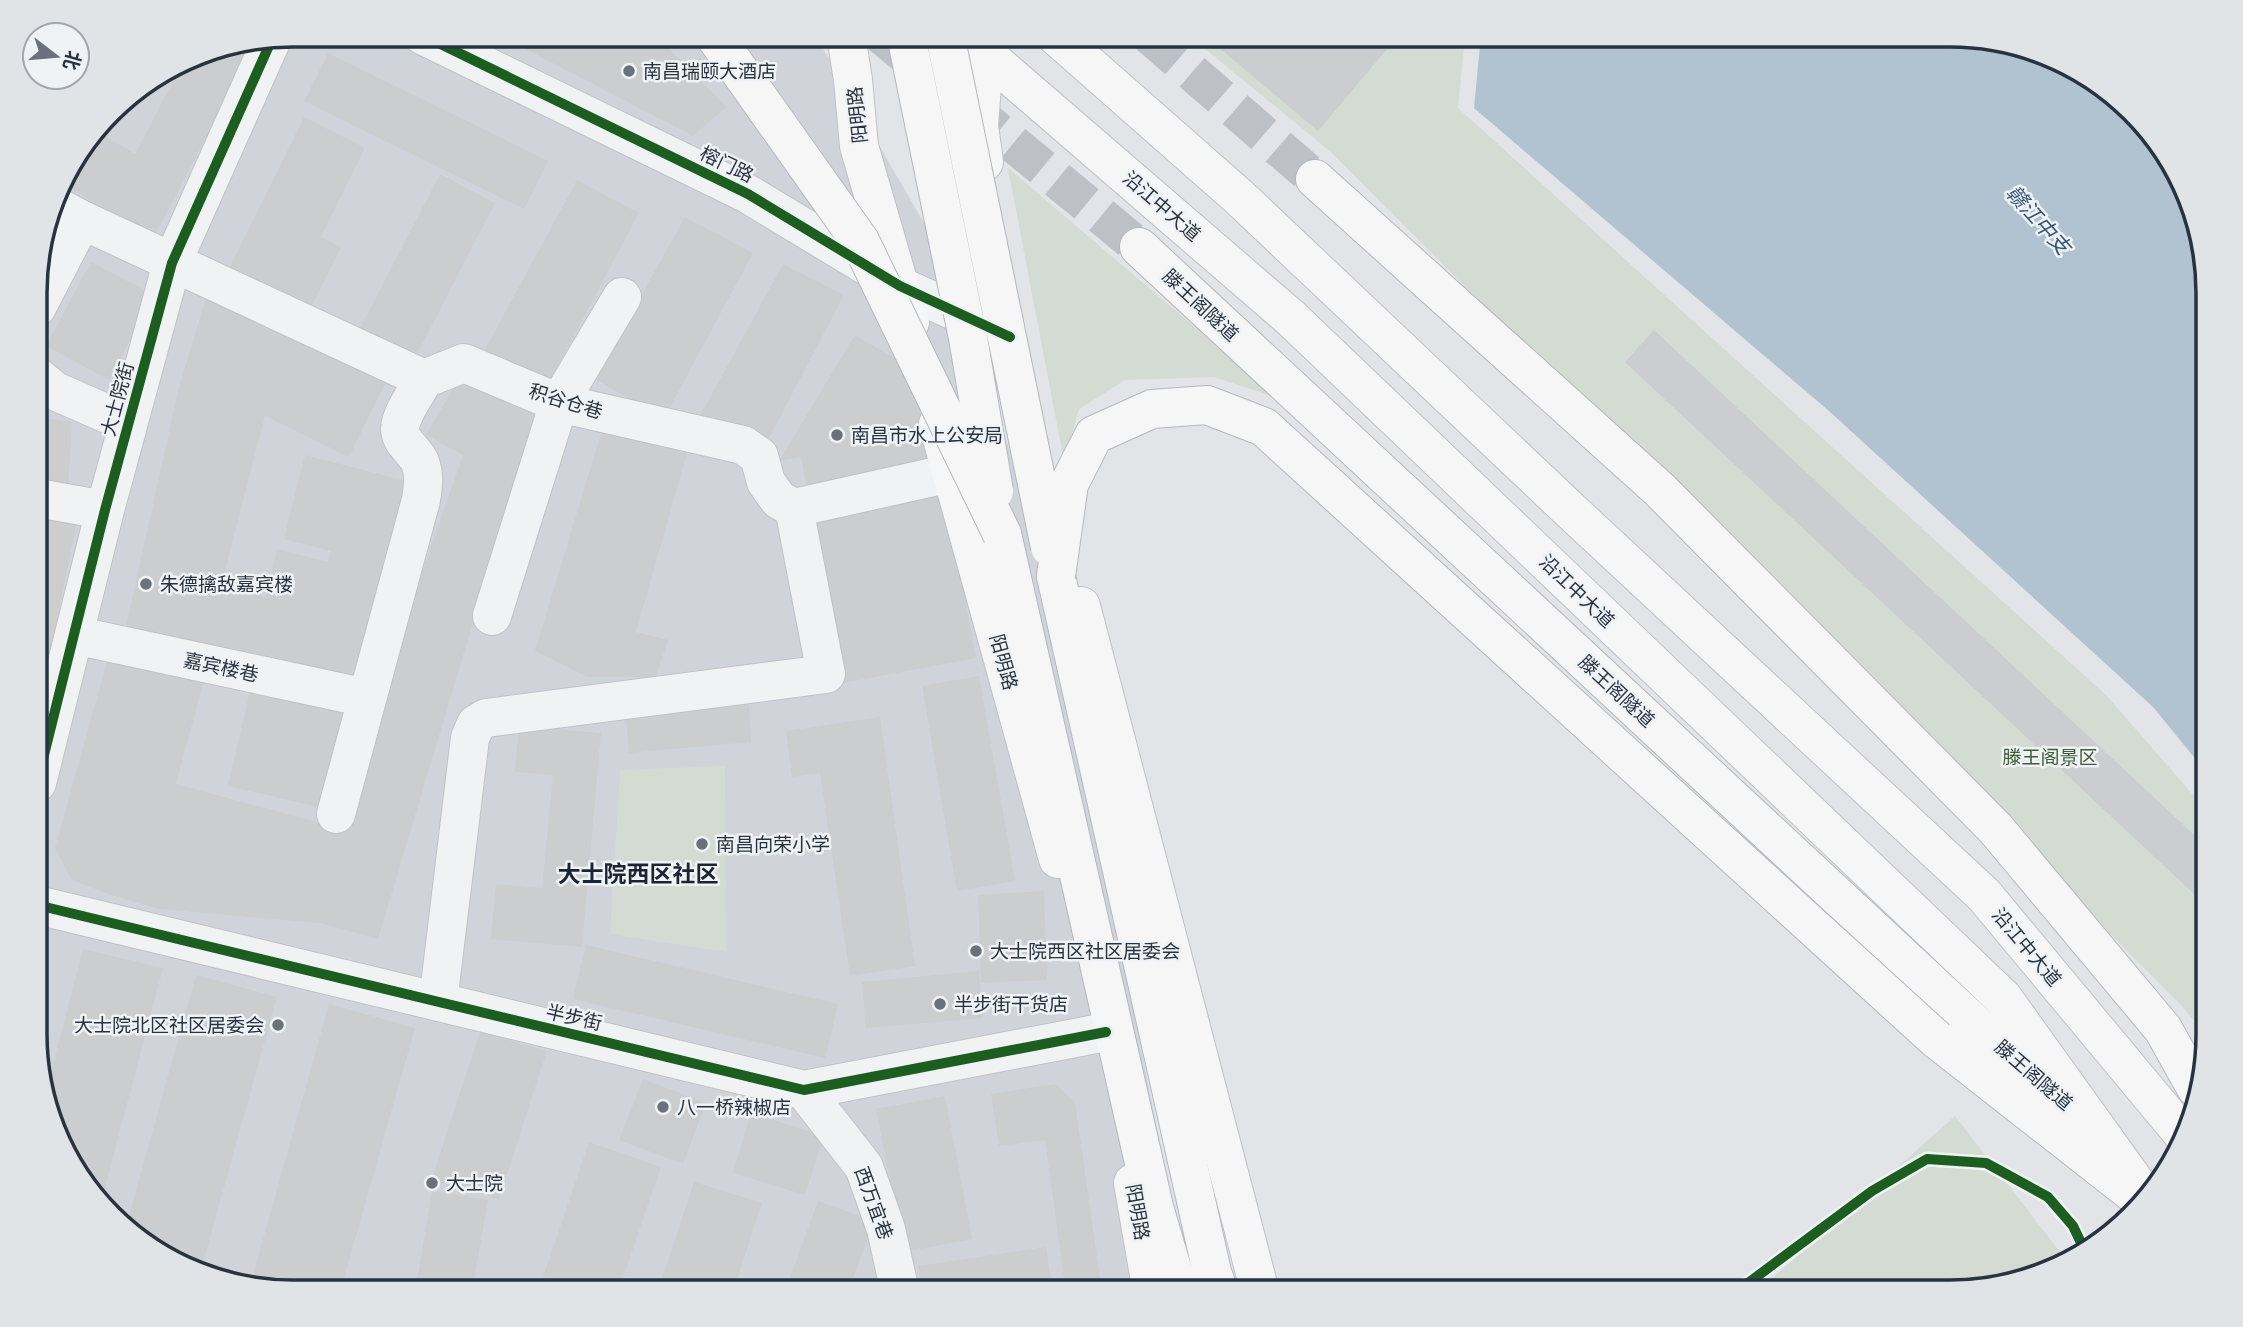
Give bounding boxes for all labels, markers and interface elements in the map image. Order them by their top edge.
north arrow [21,21,91,91]
text: 北 [58,48,85,73]
place label: 南昌瑞颐大酒店 [643,61,776,83]
marker: 南昌瑞颐大酒店 [621,63,637,79]
street label: 阳明路 [844,85,872,144]
street label: 榕门路 [696,143,757,187]
street label: 沿江中大道 [1118,167,1204,246]
water label: 赣江中支 [2000,181,2076,261]
street label: 滕王阁隧道 [1158,265,1243,346]
street label: 大士院街 [98,360,138,439]
street label: 积谷仓巷 [526,380,605,424]
place label: 南昌市水上公安局 [851,425,1003,447]
marker: 南昌市水上公安局 [829,427,845,443]
street label: 沿江中大道 [1534,551,1618,633]
place label: 朱德擒敌嘉宾楼 [160,574,293,596]
marker: 朱德擒敌嘉宾楼 [138,576,154,592]
street label: 阳明路 [985,632,1021,693]
street label: 嘉宾楼巷 [181,649,260,687]
street label: 滕王阁隧道 [1574,651,1659,732]
park label: 滕王阁景区 [2002,747,2098,769]
place label: 南昌向荣小学 [716,834,830,856]
marker: 南昌向荣小学 [694,836,710,852]
district label: 大士院西区社区 [558,861,719,889]
street label: 沿江中大道 [1987,904,2065,991]
place label: 大士院西区社区居委会 [990,941,1180,963]
marker: 大士院西区社区居委会 [968,943,984,959]
place label: 半步街干货店 [954,994,1068,1016]
marker: 半步街干货店 [932,996,948,1012]
street label: 半步街 [544,1001,604,1035]
place label: 大士院北区社区居委会 [74,1015,264,1037]
marker: 大士院北区社区居委会 [270,1017,286,1033]
street label: 滕王阁隧道 [1990,1036,2076,1115]
place label: 八一桥辣椒店 [677,1097,791,1119]
marker: 八一桥辣椒店 [655,1099,671,1115]
street label: 西万宜巷 [850,1164,896,1243]
place label: 大士院 [446,1173,503,1195]
marker: 大士院 [424,1175,440,1191]
street label: 阳明路 [1121,1182,1153,1242]

